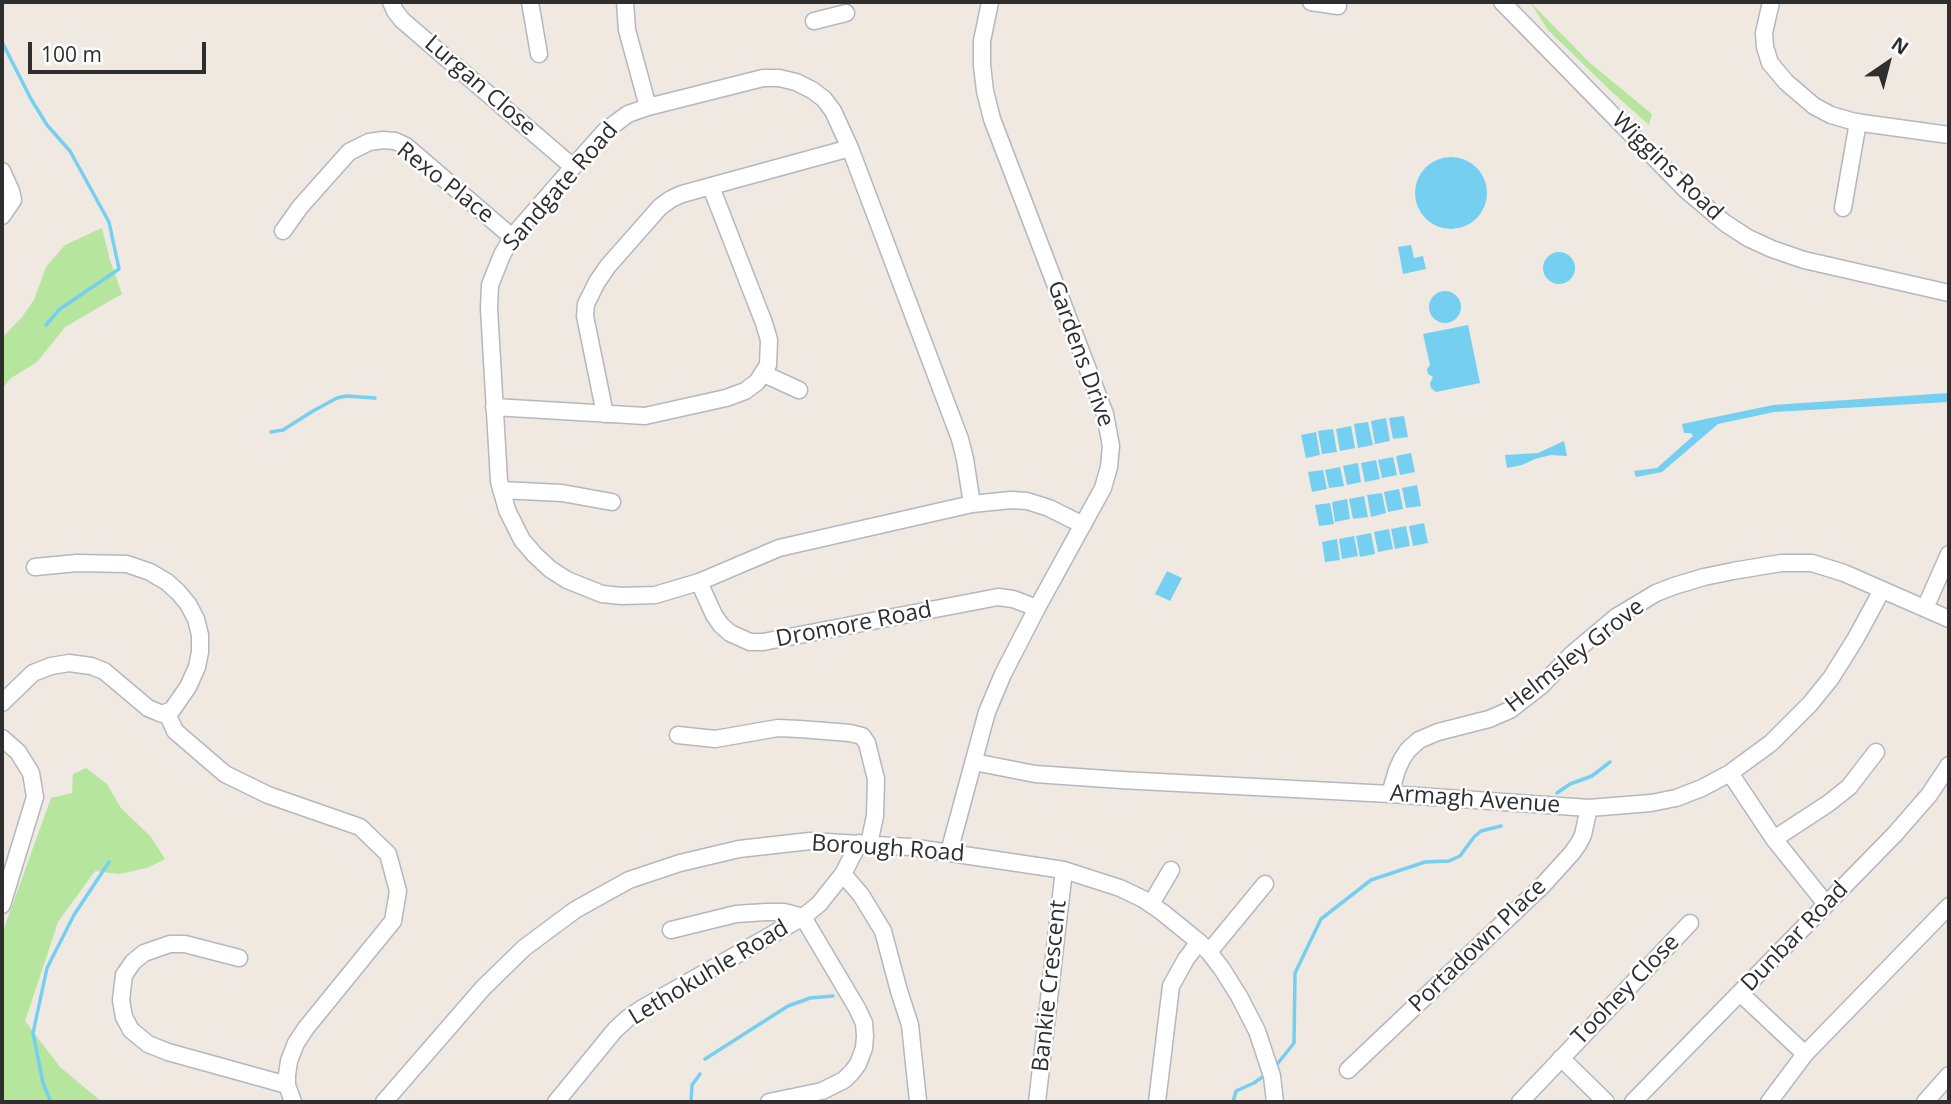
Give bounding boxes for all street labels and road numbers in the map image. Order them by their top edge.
street label: Lurgan Close [419,30,541,142]
street label: Wiggins Road [1606,107,1728,227]
street label: Sandgate Road [498,117,624,257]
street label: Rexo Place [391,137,499,229]
street label: Gardens Drive [1041,277,1119,431]
street label: Helmsley Grove [1500,593,1650,719]
street label: Dromore Road [774,596,934,654]
street label: Armagh Avenue [1389,780,1561,820]
street label: Borough Road [810,830,966,868]
street label: Portadown Place [1404,873,1552,1019]
street label: Dunbar Road [1736,876,1854,998]
street label: Bankie Crescent [1027,899,1073,1073]
street label: Lethokuhle Road [624,915,794,1031]
street label: Toohey Close [1566,929,1686,1051]

